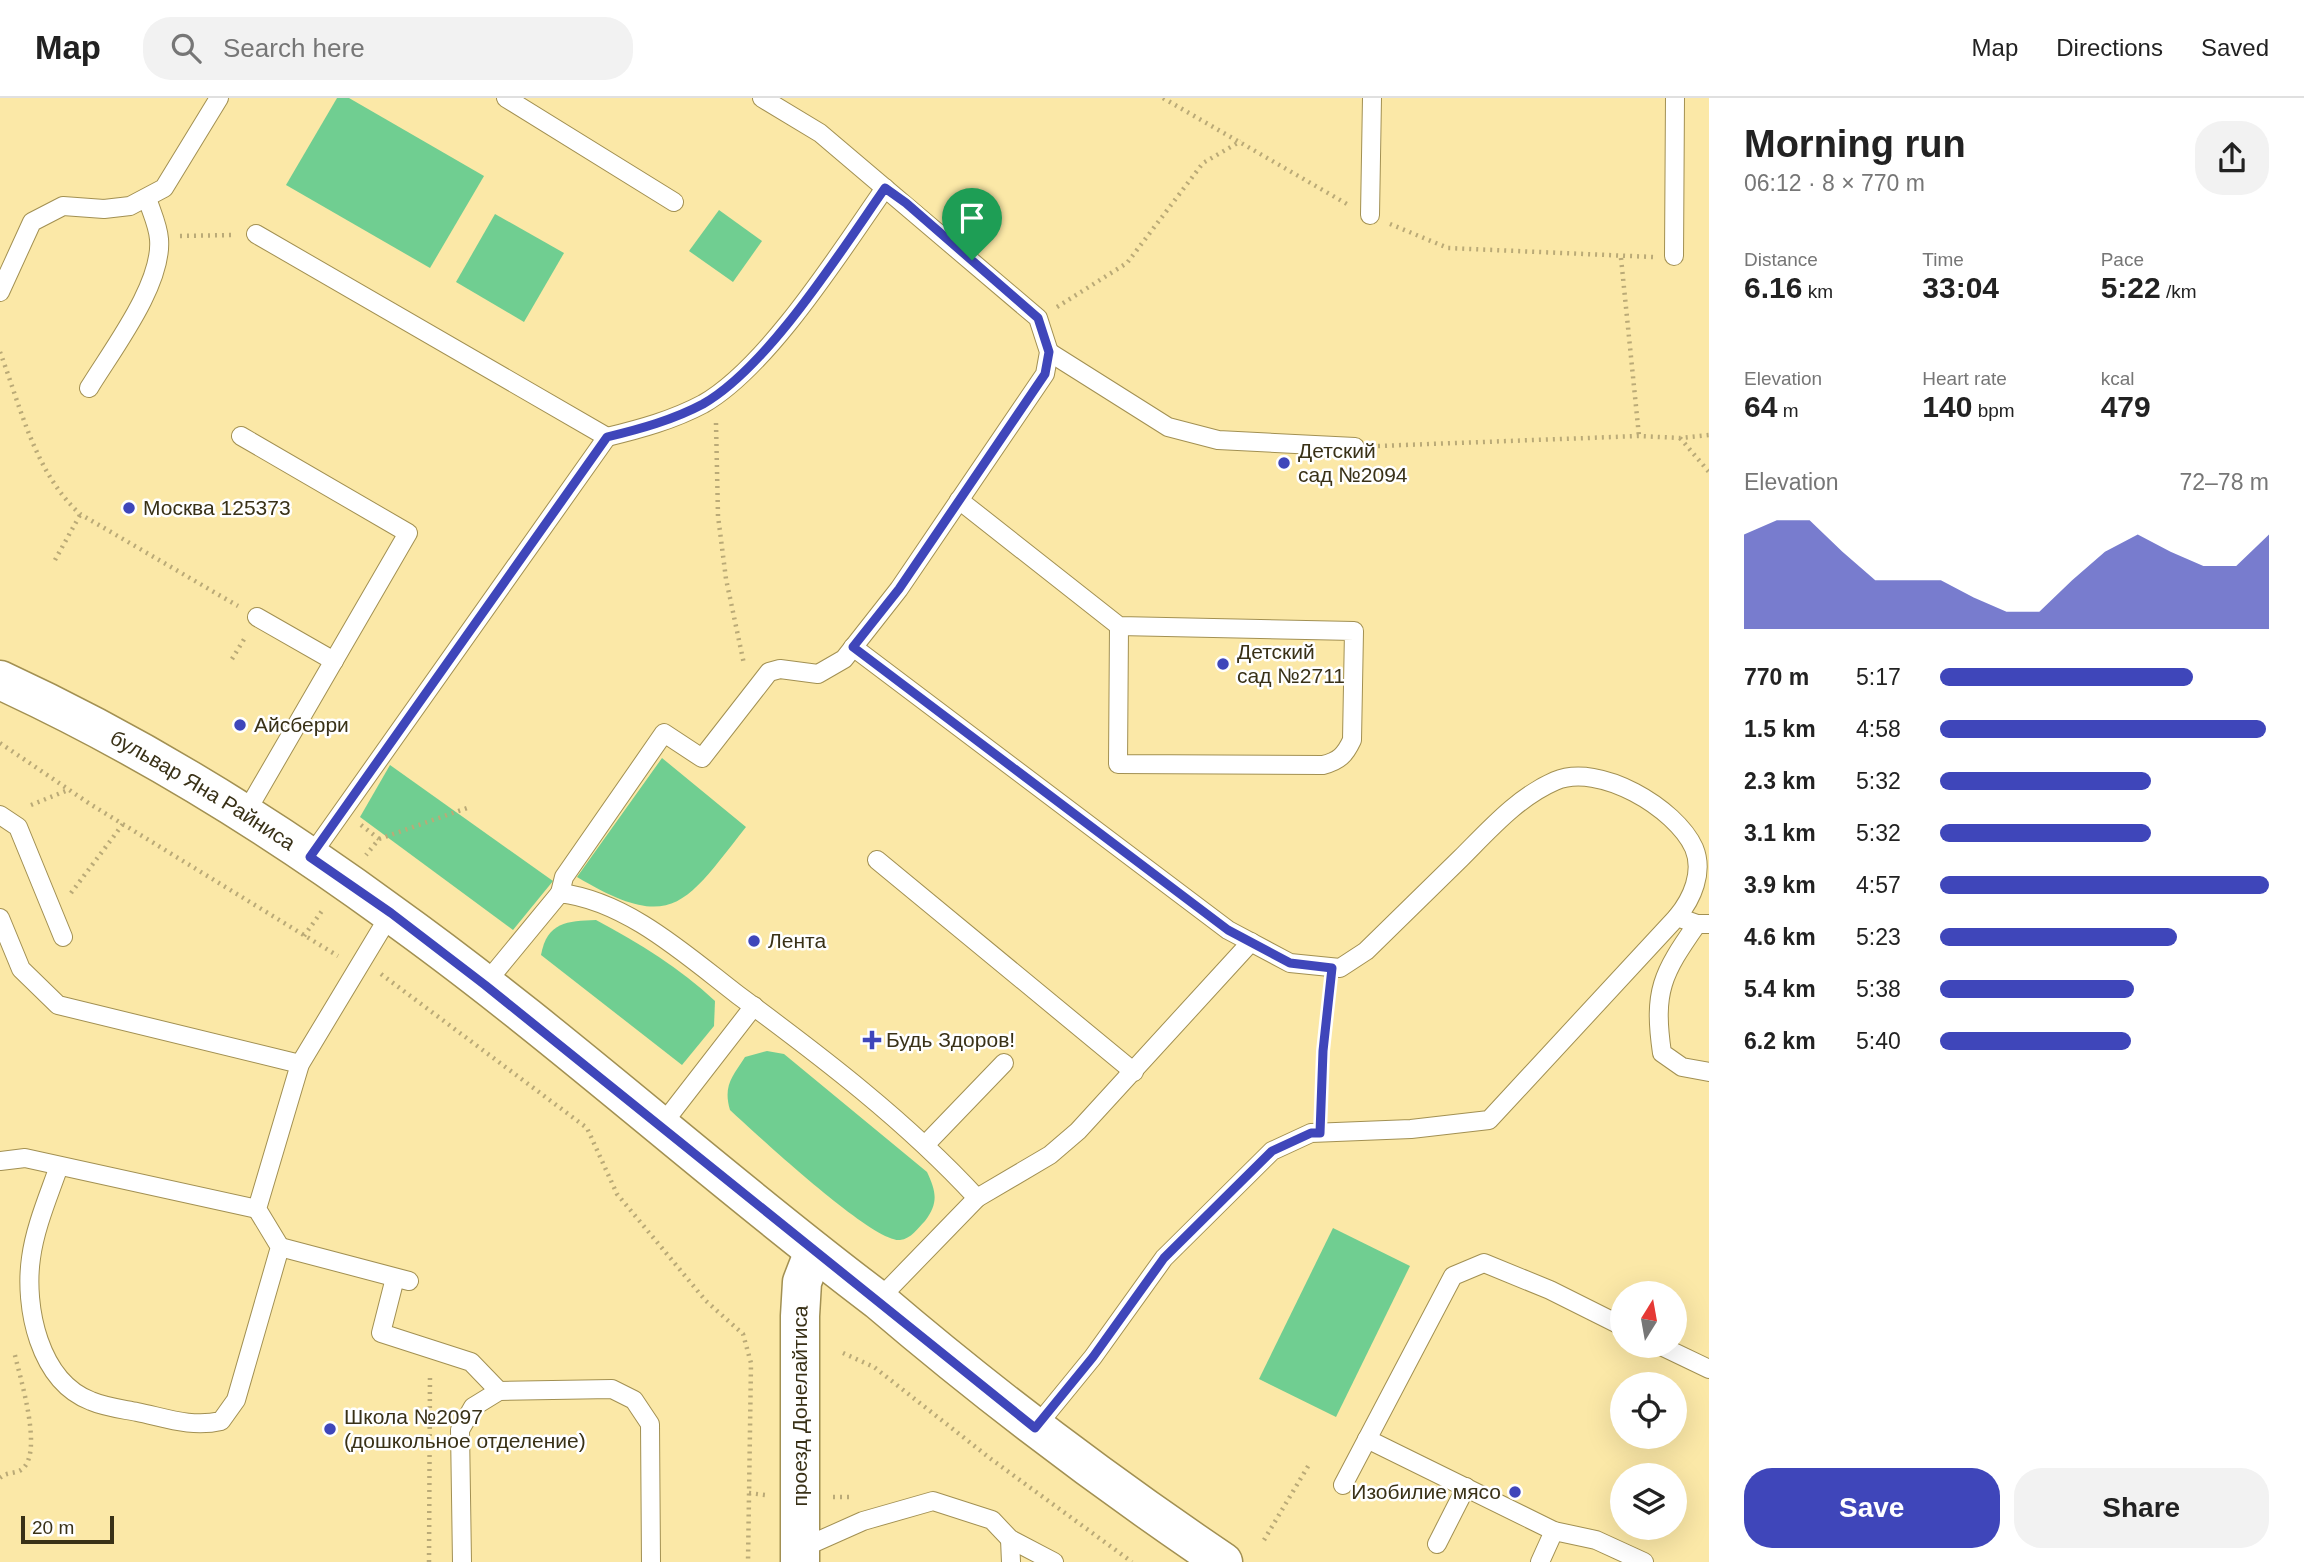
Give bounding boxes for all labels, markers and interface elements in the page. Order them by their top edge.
search box [143,17,633,80]
text: Map [35,29,101,66]
icon: search [167,29,205,67]
text: Search here [223,33,365,63]
text: Map [1972,34,2018,61]
text: Directions [2056,34,2163,61]
text: Saved [2201,34,2269,61]
button: share [2195,121,2269,195]
text: Morning run [1744,123,1966,165]
text: 06:12 · 8 × 770 m [1744,170,1925,196]
pin [942,188,1002,260]
icon: arrive [953,199,991,237]
text: Distance [1744,249,1818,270]
text: Time [1922,249,1964,270]
text: Pace [2101,249,2144,270]
text: 6.16 [1744,271,1802,304]
text: 33:04 [1922,271,1999,304]
text: 5:22 [2101,271,2161,304]
text: km [1802,281,1833,302]
text: /km [2161,281,2197,302]
text: Elevation [1744,368,1822,389]
text: Heart rate [1922,368,2007,389]
text: kcal [2101,368,2134,389]
text: 64 [1744,390,1777,423]
text: 140 [1922,390,1972,423]
text: 479 [2101,390,2151,423]
text: m [1777,400,1798,421]
text: bpm [1972,400,2015,421]
place label: Детский сад №2094 [1298,439,1408,486]
marker: Детский сад №2094 [1276,455,1292,471]
text: Elevation [1744,469,1839,495]
text: 72–78 m [2179,469,2269,495]
place label: Москва 125373 [143,496,291,519]
marker: Москва 125373 [121,500,137,516]
place label: Детский сад №2711 [1237,640,1345,687]
marker: Детский сад №2711 [1215,656,1231,672]
text: 770 m [1744,664,1809,690]
text: 5:17 [1856,664,1901,690]
place label: Айсберри [254,713,349,736]
text: 1.5 km [1744,716,1816,742]
text: 4:58 [1856,716,1901,742]
marker: Айсберри [232,717,248,733]
street label: бульвар Яна Райниса [107,725,300,855]
text: 2.3 km [1744,768,1816,794]
text: 5:32 [1856,768,1901,794]
text: 3.1 km [1744,820,1816,846]
text: 5:32 [1856,820,1901,846]
text: 3.9 km [1744,872,1816,898]
text: 4:57 [1856,872,1901,898]
text: 4.6 km [1744,924,1816,950]
text: 5:23 [1856,924,1901,950]
place label: Лента [768,929,826,952]
marker: Лента [746,933,762,949]
text: 5.4 km [1744,976,1816,1002]
text: 5:38 [1856,976,1901,1002]
place label: Будь Здоров! [886,1028,1015,1051]
text: 6.2 km [1744,1028,1816,1054]
text: 5:40 [1856,1028,1901,1054]
marker: Будь Здоров! [864,1032,880,1048]
north arrow [1610,1281,1687,1358]
map controls [1610,1281,1687,1540]
street label: проезд Донелайтиса [788,1304,812,1507]
button: locate [1610,1372,1687,1449]
place label: Школа №2097 (дошкольное отделение) [344,1405,586,1452]
marker: Школа №2097 (дошкольное отделение) [322,1421,338,1437]
button: layers [1610,1463,1687,1540]
button: Save [1744,1468,2000,1548]
button: Share [2014,1468,2269,1548]
place label: Изобилие мясо [1351,1480,1501,1503]
marker: Изобилие мясо [1507,1484,1523,1500]
scale bar [21,1513,114,1545]
text: 20 m [32,1517,74,1538]

